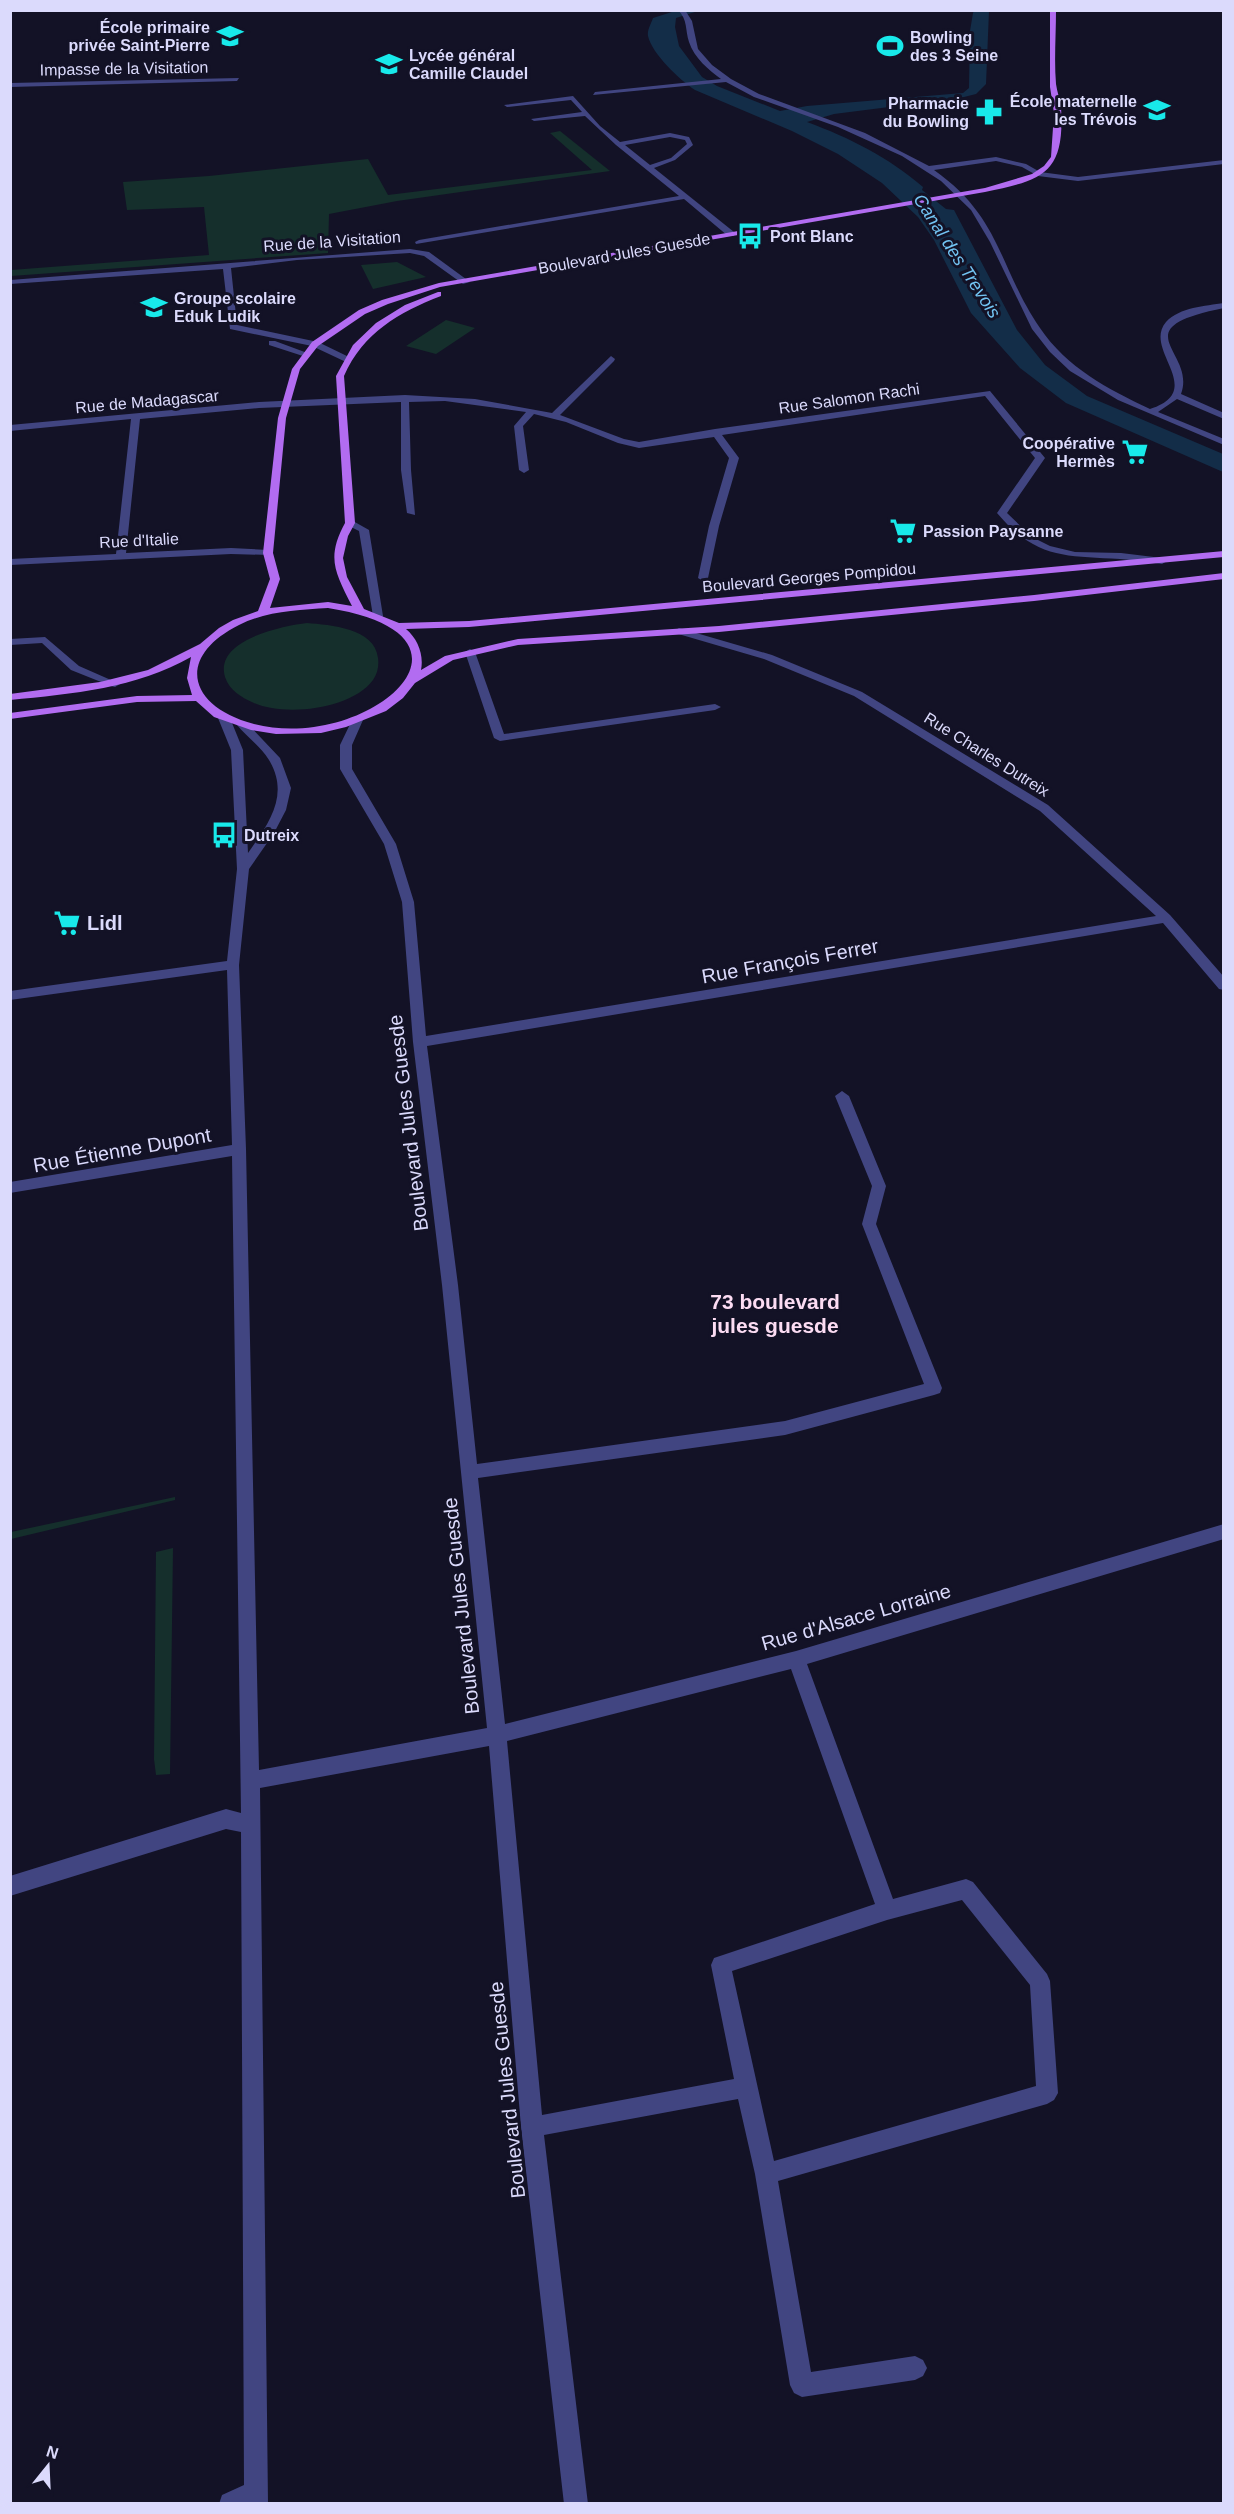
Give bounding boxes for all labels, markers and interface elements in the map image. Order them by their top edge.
place label: École primaire privée Saint-Pierre [69,18,210,54]
school or university icon: École primaire privée Saint-Pierre [215,21,245,51]
place label: Bowling des 3 Seine [910,29,998,64]
sports icon: Bowling des 3 Seine [875,31,905,61]
place label: Lycée général Camille Claudel [409,47,528,82]
school or university icon: Lycée général Camille Claudel [374,49,404,79]
street label: Impasse de la Visitation [40,59,208,78]
place label: École maternelle les Trévois [1010,92,1137,128]
place label: Pharmacie du Bowling [883,95,969,130]
school or university icon: École maternelle les Trévois [1142,95,1172,125]
pharmacy icon: Pharmacie du Bowling [974,97,1004,127]
water label: Canal des Trevois [909,190,1005,322]
bus stop icon: Pont Blanc [735,221,765,251]
street label: Rue de la Visitation [263,228,401,255]
place label: Pont Blanc [770,228,854,245]
street label: Boulevard Jules Guesde [537,230,712,277]
place label: Groupe scolaire Eduk Ludik [174,290,296,325]
school or university icon: Groupe scolaire Eduk Ludik [139,292,169,322]
street label: Rue Salomon Rachi [777,380,921,417]
street label: Rue de Madagascar [75,387,220,416]
place label: Coopérative Hermès [1023,435,1115,470]
supermarket icon: Coopérative Hermès [1120,437,1150,467]
supermarket icon: Passion Paysanne [888,516,918,546]
place label: Passion Paysanne [923,523,1064,540]
street label: Rue d'Italie [99,530,179,551]
street label: Boulevard Georges Pompidou [702,560,917,595]
street label: Rue Charles Dutreix [921,709,1052,800]
bus stop icon: Dutreix [209,820,239,850]
place label: Dutreix [244,827,299,844]
supermarket icon: Lidl [52,908,82,938]
place label: Lidl [87,912,123,934]
street label: Rue François Ferrer [700,935,880,987]
street label: Boulevard Jules Guesde [384,1014,432,1232]
street label: Rue Étienne Dupont [31,1123,213,1176]
district label: 73 boulevard jules guesde [710,1290,840,1337]
street label: Boulevard Jules Guesde [439,1496,483,1716]
street label: Rue d'Alsace Lorraine [759,1579,953,1655]
street label: Boulevard Jules Guesde [485,1980,529,2200]
north arrow [18,2436,78,2496]
text: N [44,2442,61,2462]

